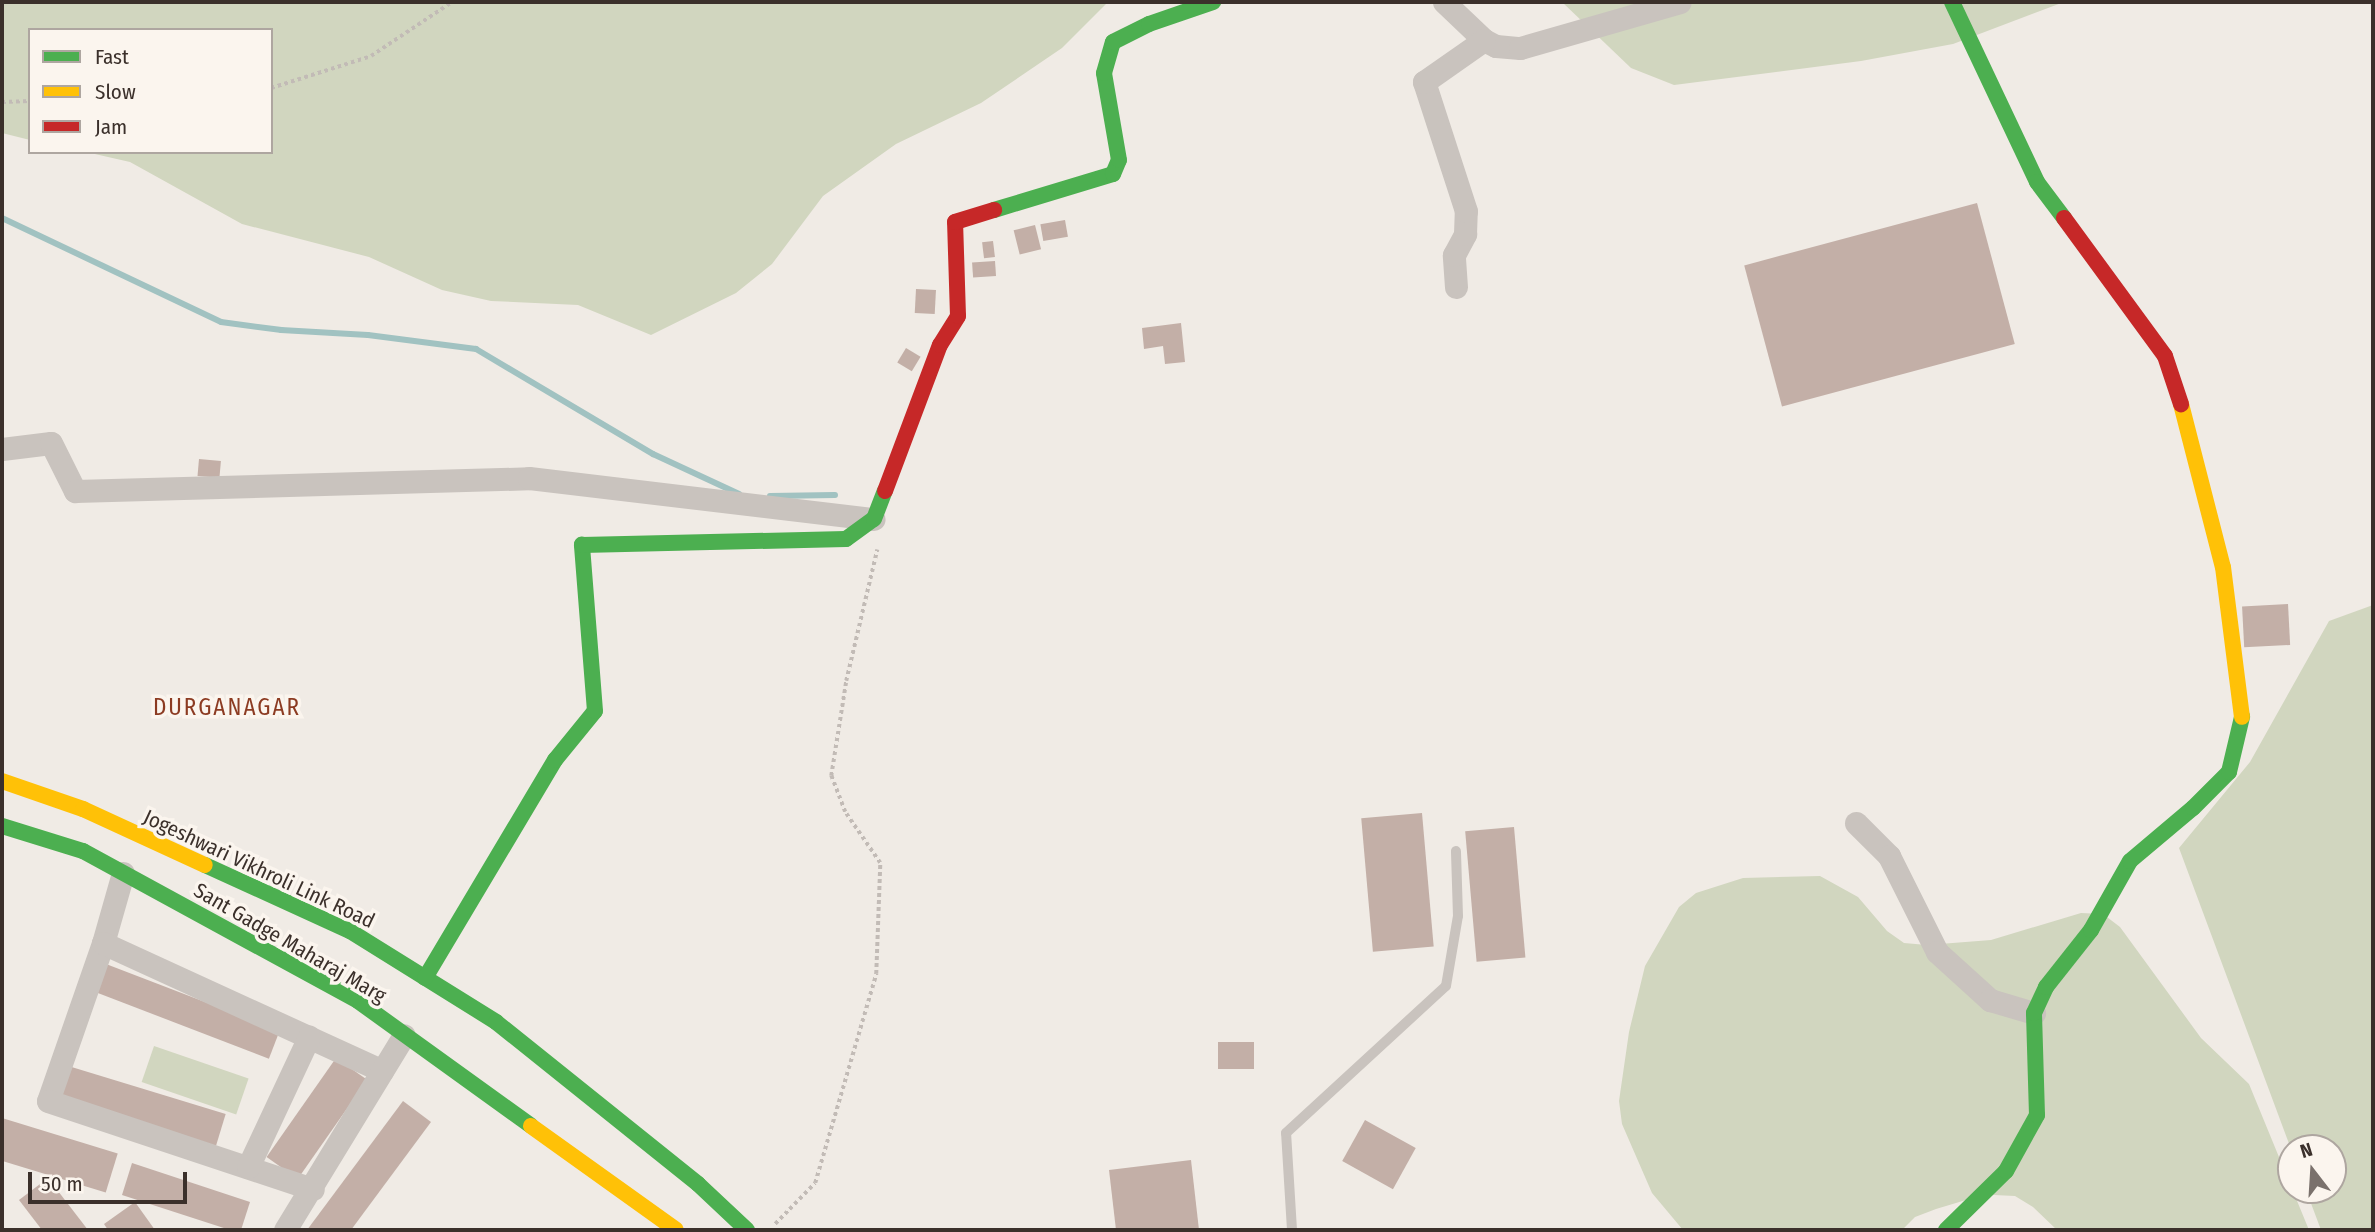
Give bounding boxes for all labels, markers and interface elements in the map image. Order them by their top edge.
legend [28,28,273,154]
text: Fast [95,44,129,70]
text: Slow [95,79,136,105]
text: Jam [95,114,127,140]
district label: DURGANAGAR [154,693,300,721]
street label: Jogeshwari Vikhroli Link Road [139,804,379,934]
street label: Sant Gadge Maharaj Marg [189,878,391,1008]
north arrow [2277,1134,2347,1204]
text: N [2297,1138,2315,1163]
scale bar [32,1158,191,1202]
text: 50 m [41,1171,83,1197]

